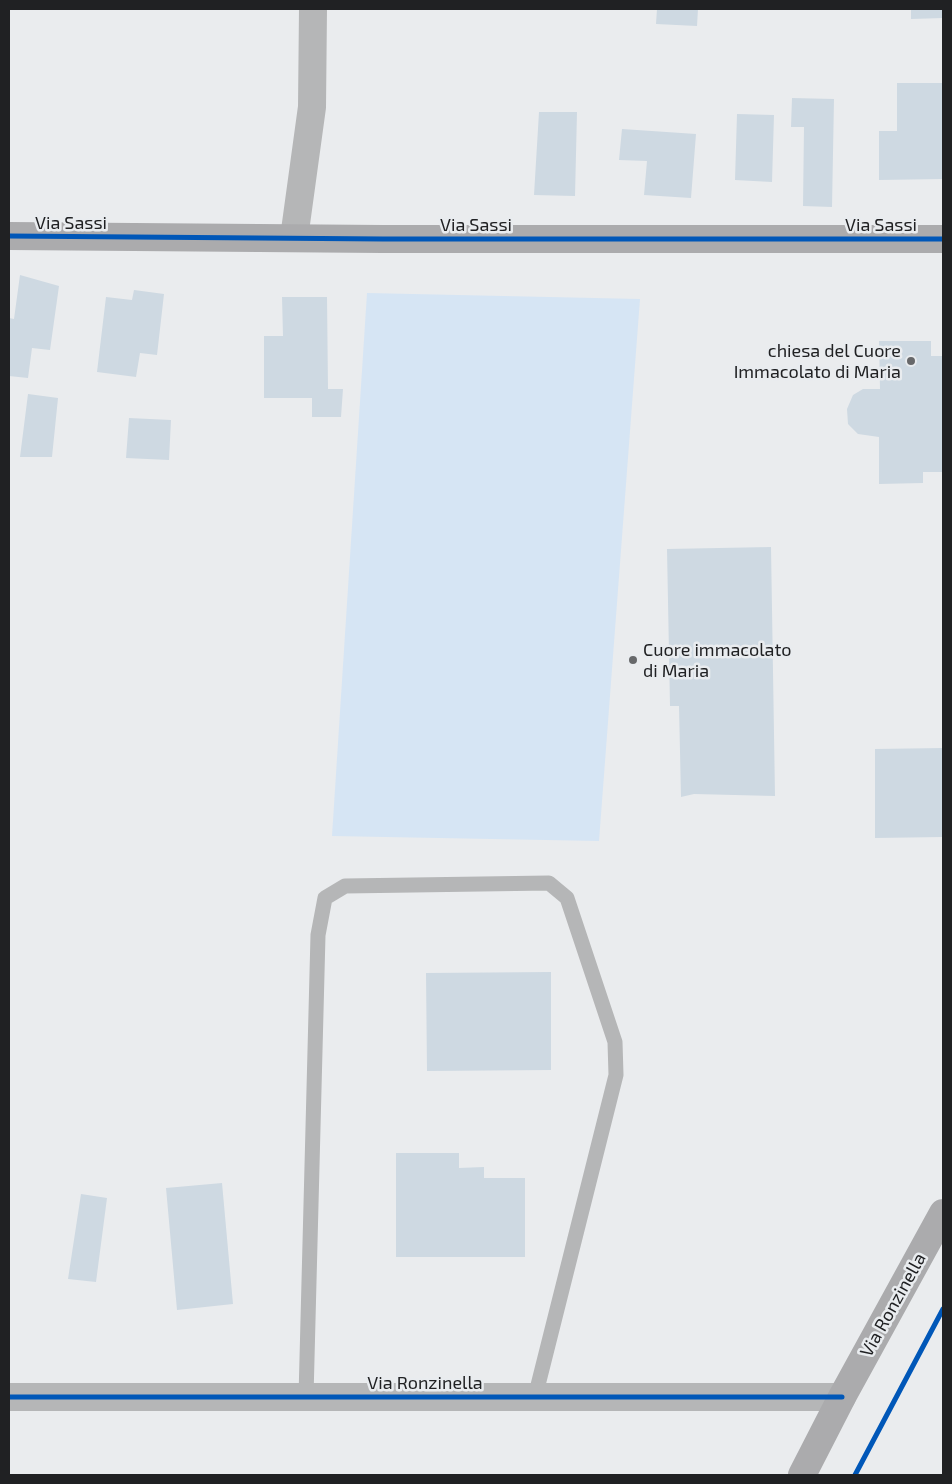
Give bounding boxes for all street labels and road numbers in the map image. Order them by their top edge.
street label: Via Sassi [35,212,107,234]
street label: Via Sassi [440,214,512,236]
street label: Via Sassi [845,214,917,236]
street label: Via Ronzinella [856,1249,930,1361]
street label: Via Ronzinella [367,1372,483,1394]

